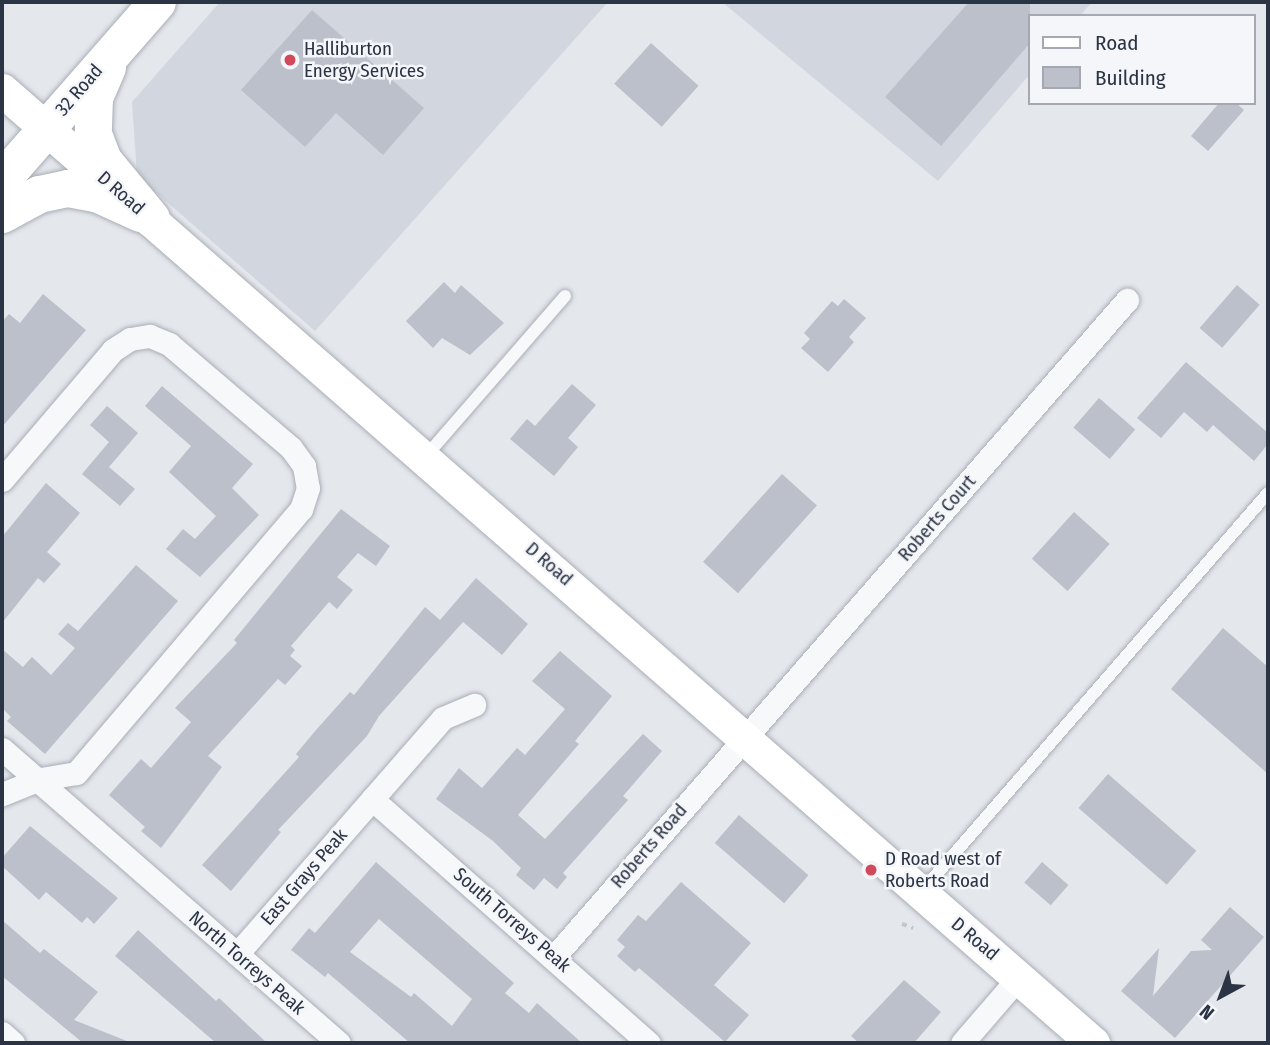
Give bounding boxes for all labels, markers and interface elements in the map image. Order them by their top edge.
legend [1028,14,1256,105]
text: Road [1095,30,1139,56]
place label: Halliburton Energy Services [304,38,424,82]
marker: Halliburton Energy Services [282,52,298,68]
street label: 32 Road [51,60,107,120]
text: Building [1095,65,1166,91]
street label: D Road [93,166,149,220]
street label: Roberts Court [893,470,981,566]
street label: D Road [521,537,577,591]
street label: Roberts Road [606,799,692,893]
street label: East Grays Peak [256,824,352,930]
place label: D Road west of Roberts Road [885,848,1001,892]
marker: D Road west of Roberts Road [863,862,879,878]
street label: South Torreys Peak [449,863,575,977]
street label: North Torreys Peak [184,906,310,1020]
street label: D Road [947,913,1003,965]
north arrow [1186,961,1256,1031]
text: N [1195,1000,1219,1025]

